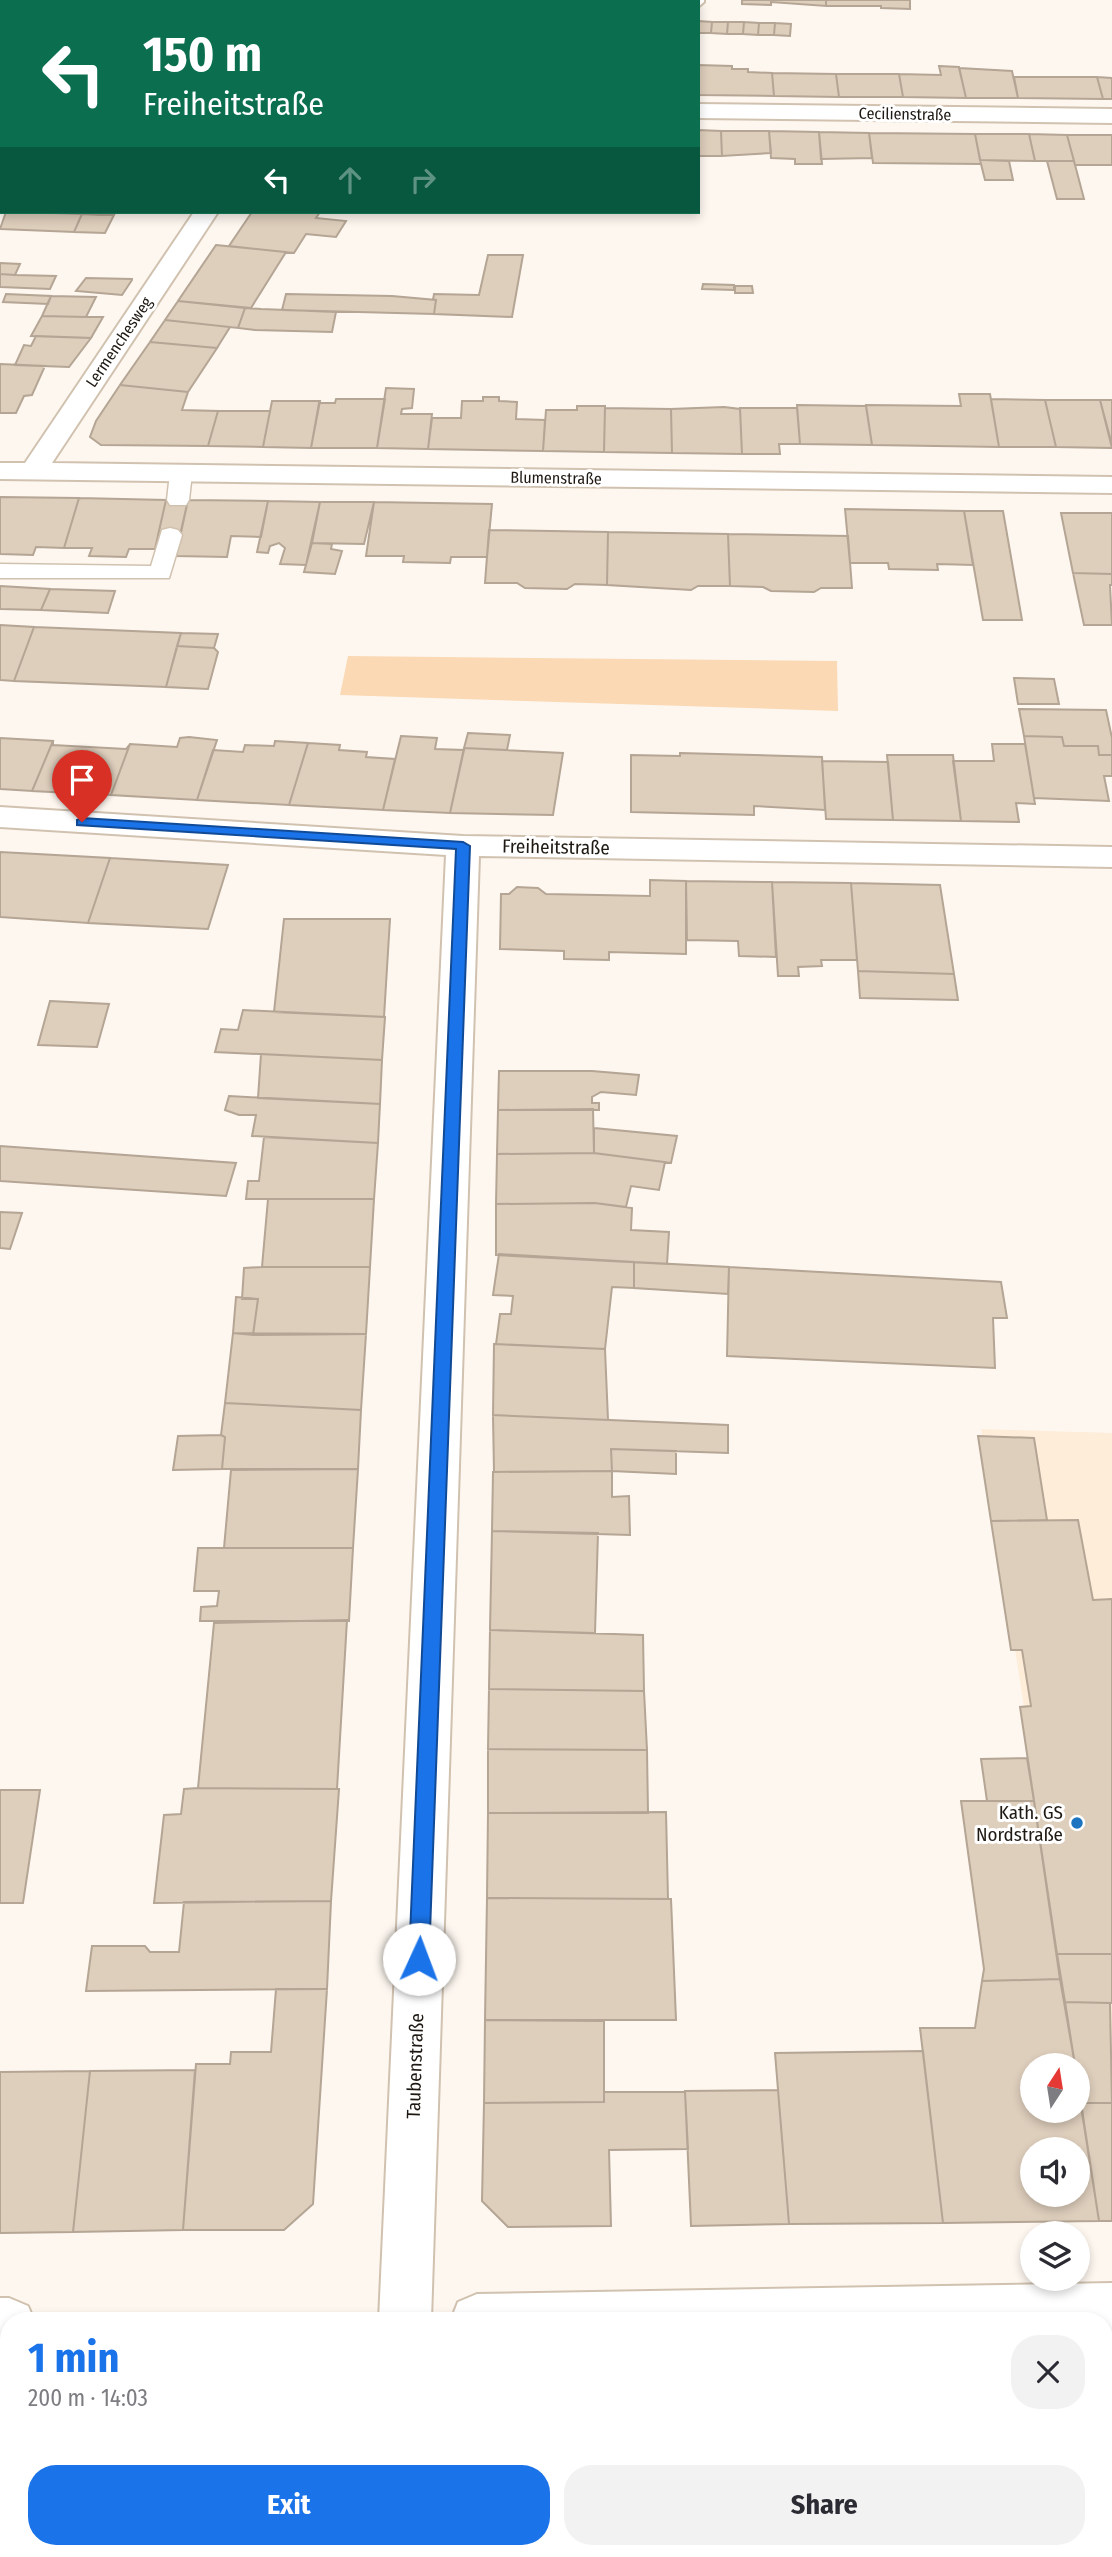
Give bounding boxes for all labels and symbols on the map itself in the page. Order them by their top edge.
street label: Cecilienstraße [859,104,952,124]
street label: Lermenchesweg [82,293,156,391]
street label: Blumenstraße [510,468,602,488]
pin [52,750,112,822]
street label: Freiheitstraße [502,835,610,859]
place label: Kath. GS Nordstraße [976,1801,1063,1846]
marker: Kath. GS Nordstraße [1069,1815,1085,1831]
position arrow [382,1922,456,1996]
street label: Taubenstraße [402,2013,428,2119]
north arrow [1020,2053,1090,2123]

